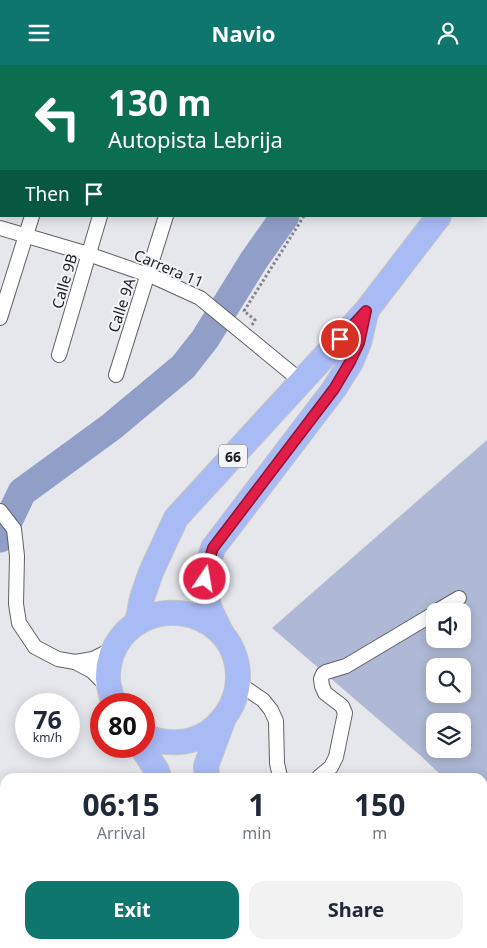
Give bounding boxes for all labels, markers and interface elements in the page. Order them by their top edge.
text: Navio [212,18,275,48]
icon: menu [25,19,53,47]
icon: person [434,19,462,47]
text: 130 m [108,79,211,126]
icon: left [25,85,90,150]
text: Autopista Lebrija [108,124,283,154]
icon: arrive [80,180,108,208]
text: Then [25,181,70,207]
street label: Carrera 11 [131,244,207,292]
street label: Calle 9B [47,251,81,311]
street label: Calle 9A [103,275,139,335]
pin [319,318,361,360]
icon: arrive [326,325,354,353]
road number: 66 [219,445,247,467]
position arrow [178,552,230,604]
map controls [426,603,471,758]
button: sound [426,603,471,648]
button: search [426,658,471,703]
speed limit sign: 80 [90,693,155,758]
text: 76 [33,702,62,736]
button: layers [426,713,471,758]
text: km/h [33,729,62,746]
text: 06:15 [83,784,160,825]
text: 1 [248,784,265,825]
text: 150 [354,784,405,825]
text: Arrival [97,822,146,844]
text: min [242,822,271,844]
text: m [372,822,387,844]
button: Exit [25,881,239,939]
button: Share [249,881,463,939]

